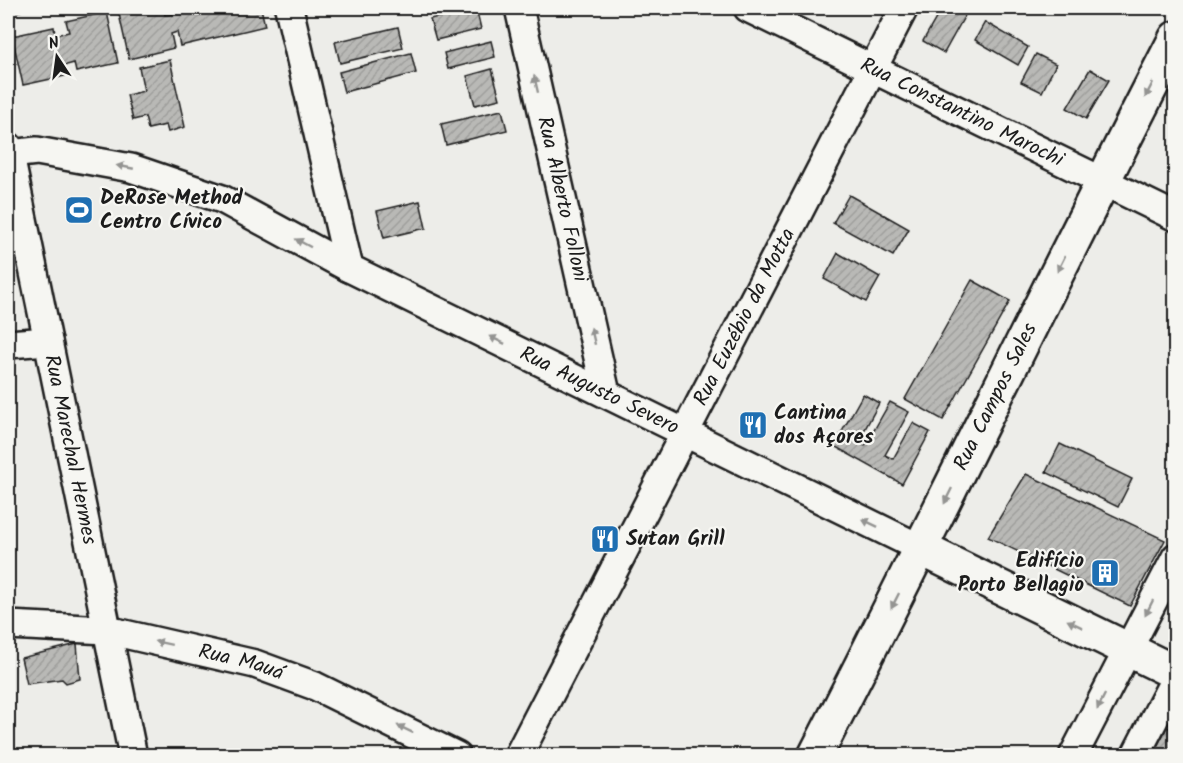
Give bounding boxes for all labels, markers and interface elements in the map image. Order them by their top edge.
north arrow [27,27,87,87]
text: N [46,31,62,57]
street label: Rua Constantino Marochi [854,49,1070,177]
one-way arrow [531,75,541,94]
one-way arrow [1144,81,1154,99]
street label: Rua Alberto Folloni [528,113,597,286]
one-way arrow [115,162,134,171]
place label: DeRose Method Centro Cívico [100,182,244,239]
sports icon: DeRose Method Centro Cívico [63,194,95,226]
street label: Rua Euzébio da Motta [685,222,804,412]
one-way arrow [295,238,312,248]
one-way arrow [1056,256,1066,273]
street label: Rua Campos Sales [945,317,1046,476]
one-way arrow [588,326,597,345]
one-way arrow [488,335,505,344]
street label: Rua Augusto Severo [514,338,685,444]
street label: Rua Marechal Hermes [35,352,106,548]
place label: Cantina dos Açores [774,397,874,454]
restaurant icon: Cantina dos Açores [737,409,769,441]
one-way arrow [943,487,953,505]
one-way arrow [861,518,878,527]
restaurant icon: Sutan Grill [589,523,621,555]
place label: Sutan Grill [626,523,725,556]
place label: Edifício Porto Bellagio [958,545,1084,602]
building icon: Edifício Porto Bellagio [1089,557,1121,589]
one-way arrow [890,592,900,609]
one-way arrow [1145,599,1154,616]
one-way arrow [1067,619,1084,629]
street label: Rua Mauá [195,635,290,690]
one-way arrow [154,637,173,647]
one-way arrow [1096,693,1106,710]
one-way arrow [396,725,414,735]

